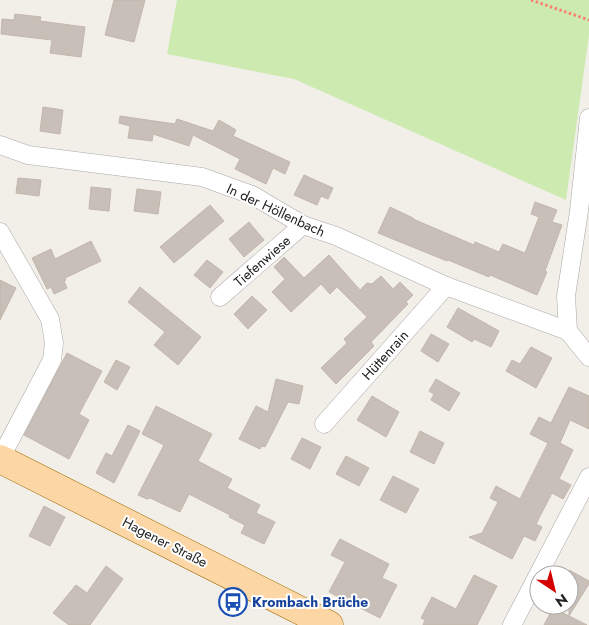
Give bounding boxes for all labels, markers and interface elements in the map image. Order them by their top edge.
street label: In der Höllenbach [223,178,329,242]
street label: Tiefenwiese [229,231,295,291]
street label: Hüttenrain [357,326,413,384]
street label: Hagener Straße [119,512,211,572]
north arrow [529,565,579,615]
bus stop icon: Krombach Brüche [218,587,248,617]
text: N [551,589,572,612]
place label: Krombach Brüche [252,592,368,612]

